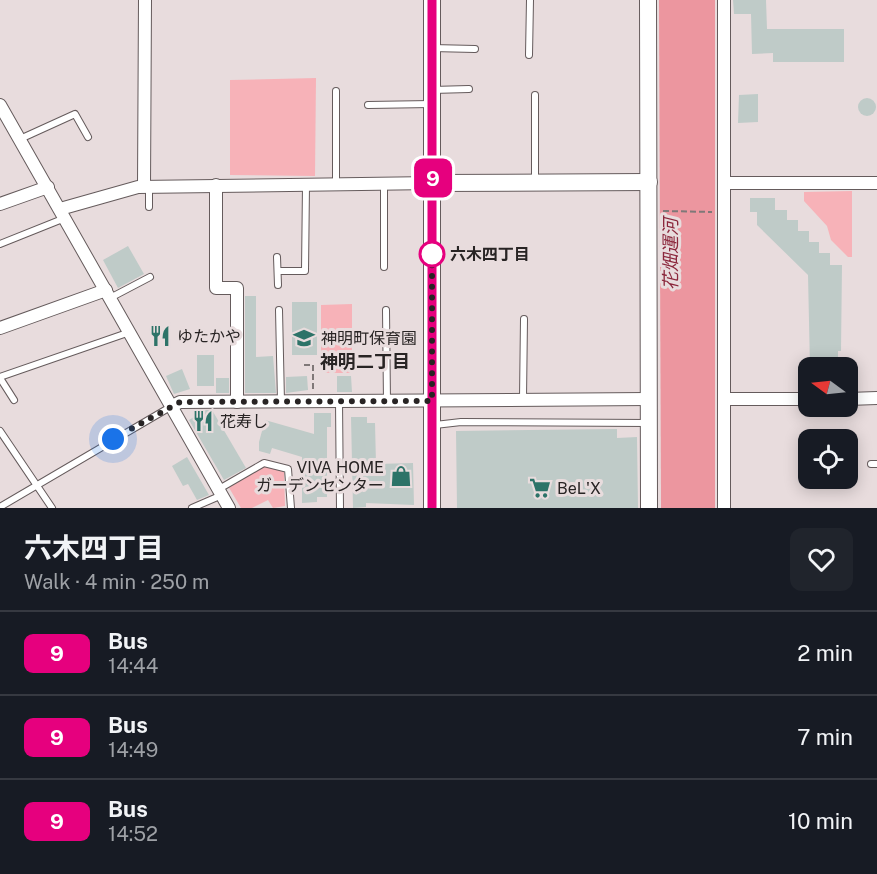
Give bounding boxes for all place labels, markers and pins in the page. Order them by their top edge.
marker: 六木四丁目 [419,241,445,267]
place label: 六木四丁目 [450,245,530,264]
restaurant icon: ゆたかや [148,324,172,348]
school or university icon: 神明町保育園 [292,326,316,350]
place label: ゆたかや [177,327,241,346]
place label: 神明町保育園 [321,329,417,348]
restaurant icon: 花寿し [191,409,215,433]
place label: 花寿し [220,412,268,431]
place label: VIVA HOME ガーデンセンター [256,458,384,495]
shop icon: VIVA HOME ガーデンセンター [389,464,413,488]
supermarket icon: BeL'X [528,476,552,500]
place label: BeL'X [557,479,601,498]

